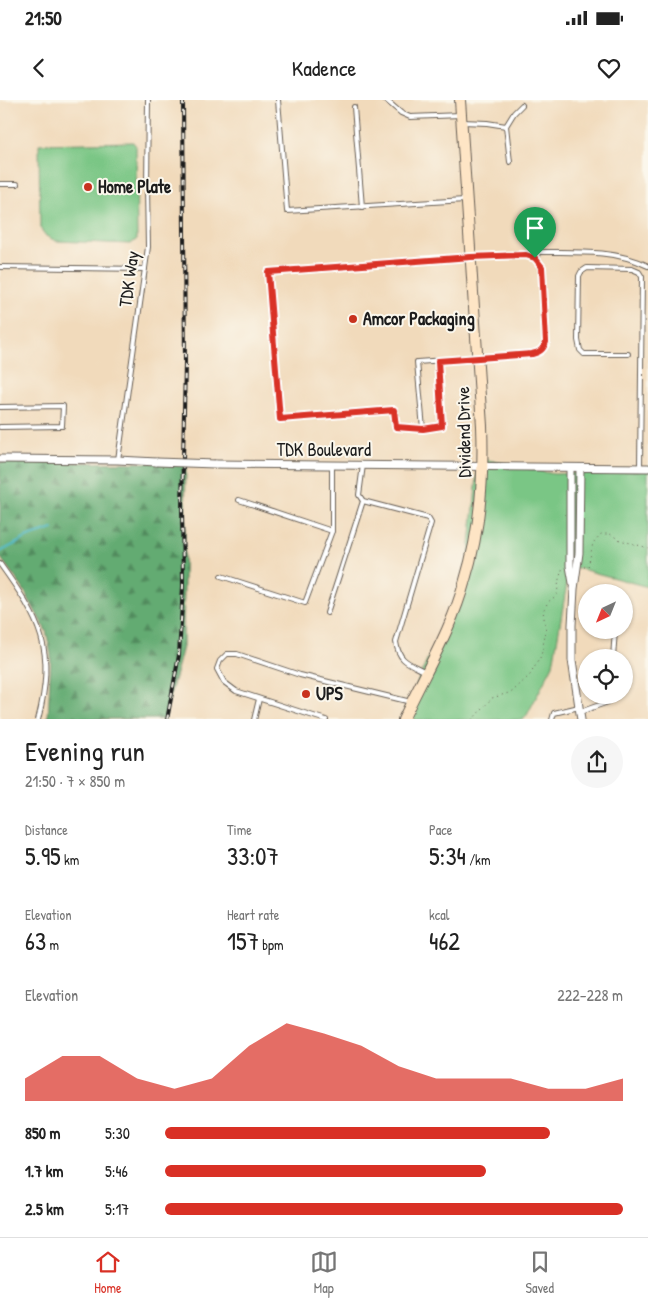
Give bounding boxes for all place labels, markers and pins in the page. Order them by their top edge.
place label: Home Plate [98,174,172,199]
marker: Home Plate [82,181,94,193]
pin [514,207,556,258]
place label: Amcor Packaging [363,306,475,332]
marker: Amcor Packaging [347,313,359,325]
place label: UPS [316,681,344,706]
marker: UPS [300,688,312,700]

